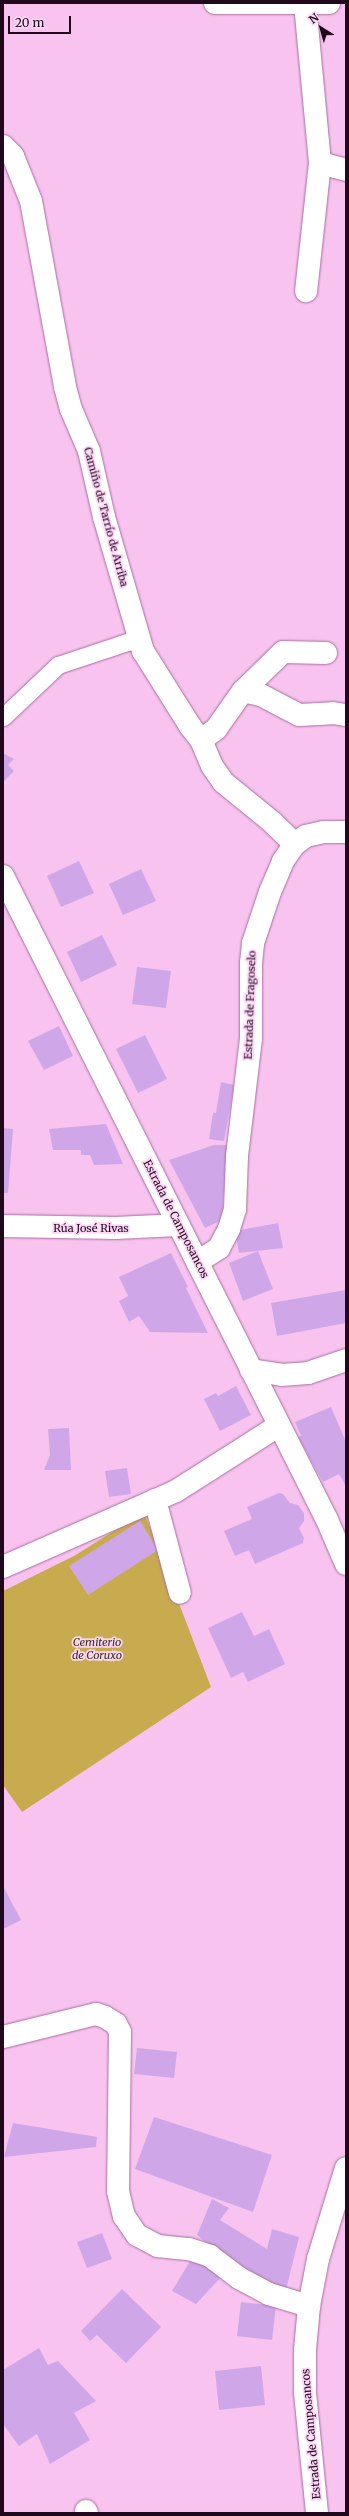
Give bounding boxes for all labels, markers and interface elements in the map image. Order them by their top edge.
scale bar [10,8,73,34]
north arrow [301,8,341,48]
text: N [306,10,321,27]
text: 20 m [15,15,44,30]
street label: Camiño de Tarrío de Arriba [81,446,131,588]
street label: Estrada de Fragoselo [242,950,258,1060]
street label: Estrada de Camposancos [140,1157,212,1281]
street label: Rúa José Rivas [53,1221,129,1235]
park label: Cemiterio de Coruxo [72,1636,122,1662]
street label: Estrada de Camposancos [299,2368,323,2500]

